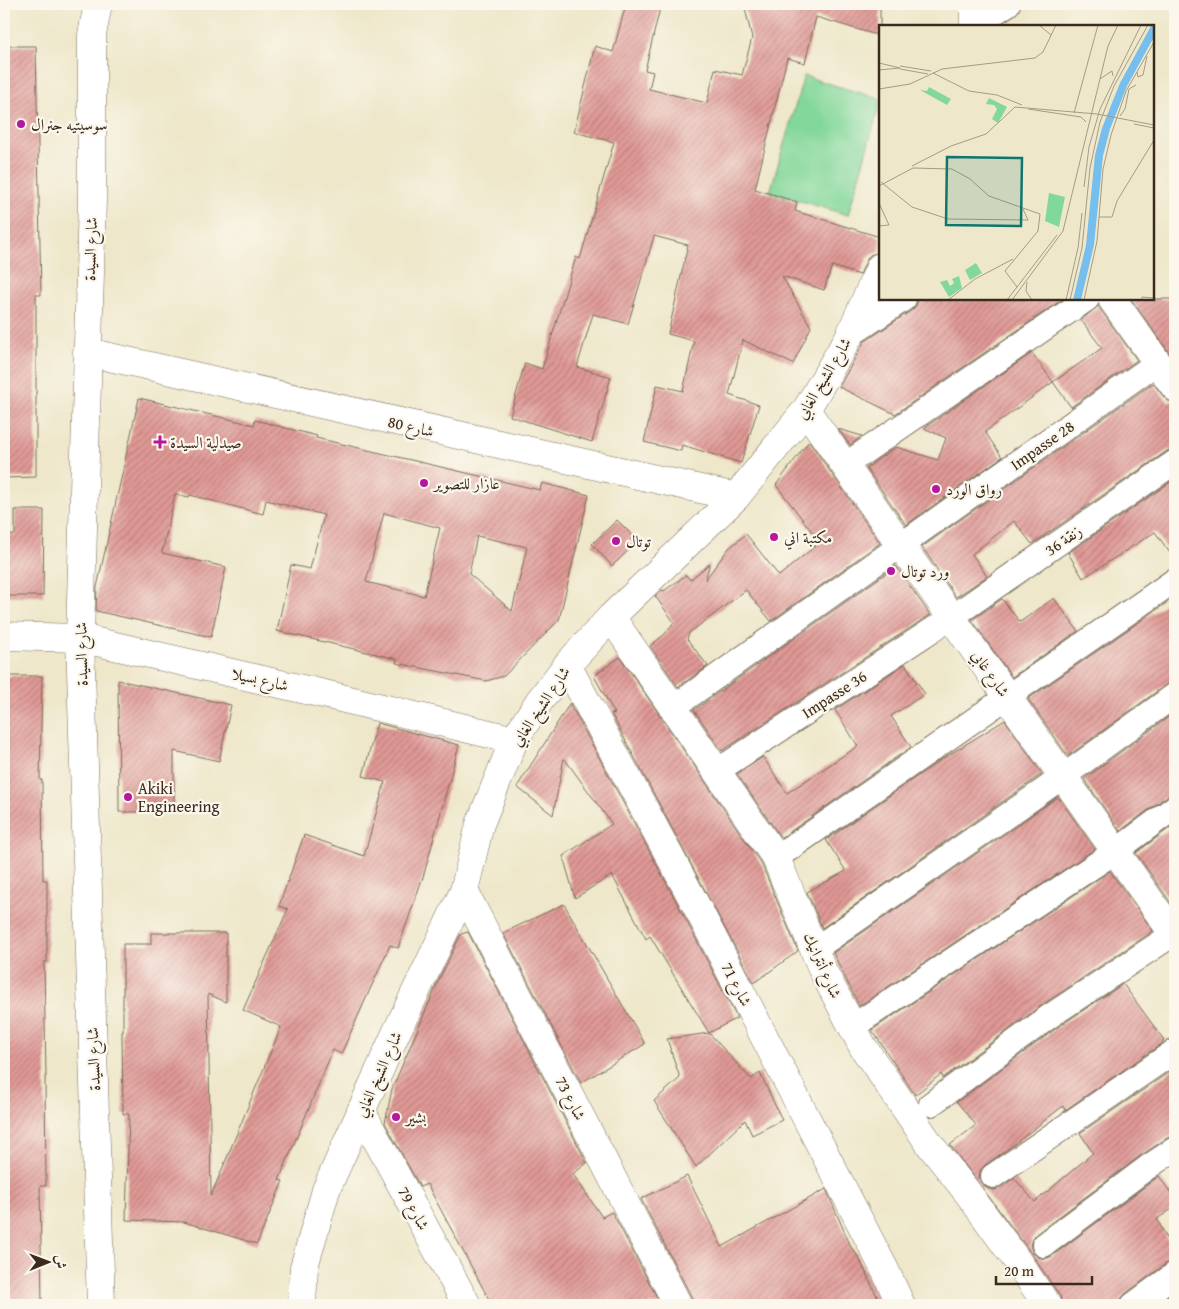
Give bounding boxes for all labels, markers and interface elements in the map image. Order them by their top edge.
inset map [879,25,1154,300]
place label: سوسيتيه جنرال [31,112,108,136]
marker: سوسيتيه جنرال [15,118,27,130]
street label: شارع السيدة [77,217,105,281]
street label: شارع الشيخ الغابي [789,332,860,425]
street label: شارع 80 [385,409,436,445]
street label: Impasse 28 [1005,414,1079,476]
place label: صيدلية السيدة [170,430,242,454]
marker: صيدلية السيدة [154,436,166,448]
place label: عازار للتصوير [432,471,500,495]
marker: عازار للتصوير [418,477,430,489]
place label: رواق الورد [946,477,1002,501]
marker: رواق الورد [930,483,942,495]
street label: زنقة 36 [1040,519,1086,561]
place label: مكتبة اني [784,525,832,550]
place label: توتال [626,529,652,553]
marker: مكتبة اني [768,531,780,543]
marker: توتال [610,535,622,547]
place label: ورد توتال [901,559,949,583]
marker: ورد توتال [885,565,897,577]
street label: شارع السيدة [68,622,96,686]
street label: شارع غابي [964,644,1016,703]
street label: شارع بسيلا [229,661,291,699]
street label: شارع الشيخ الغابي [504,661,578,752]
street label: Impasse 36 [797,664,872,724]
place label: Akiki Engineering [138,776,220,818]
marker: Akiki Engineering [122,791,134,803]
street label: شارع أنترانيك [796,928,848,1003]
street label: شارع 71 [714,958,758,1011]
street label: شارع السيدة [80,1027,108,1091]
street label: شارع الشيخ الغابي [348,1027,410,1122]
street label: شارع 73 [548,1072,592,1125]
place label: بشير [404,1105,427,1129]
marker: بشير [390,1111,402,1123]
street label: شارع 79 [390,1182,436,1235]
north arrow [22,1236,72,1286]
scale bar [996,1254,1093,1286]
text: ش [51,1255,71,1269]
text: 20 m [1004,1260,1035,1281]

